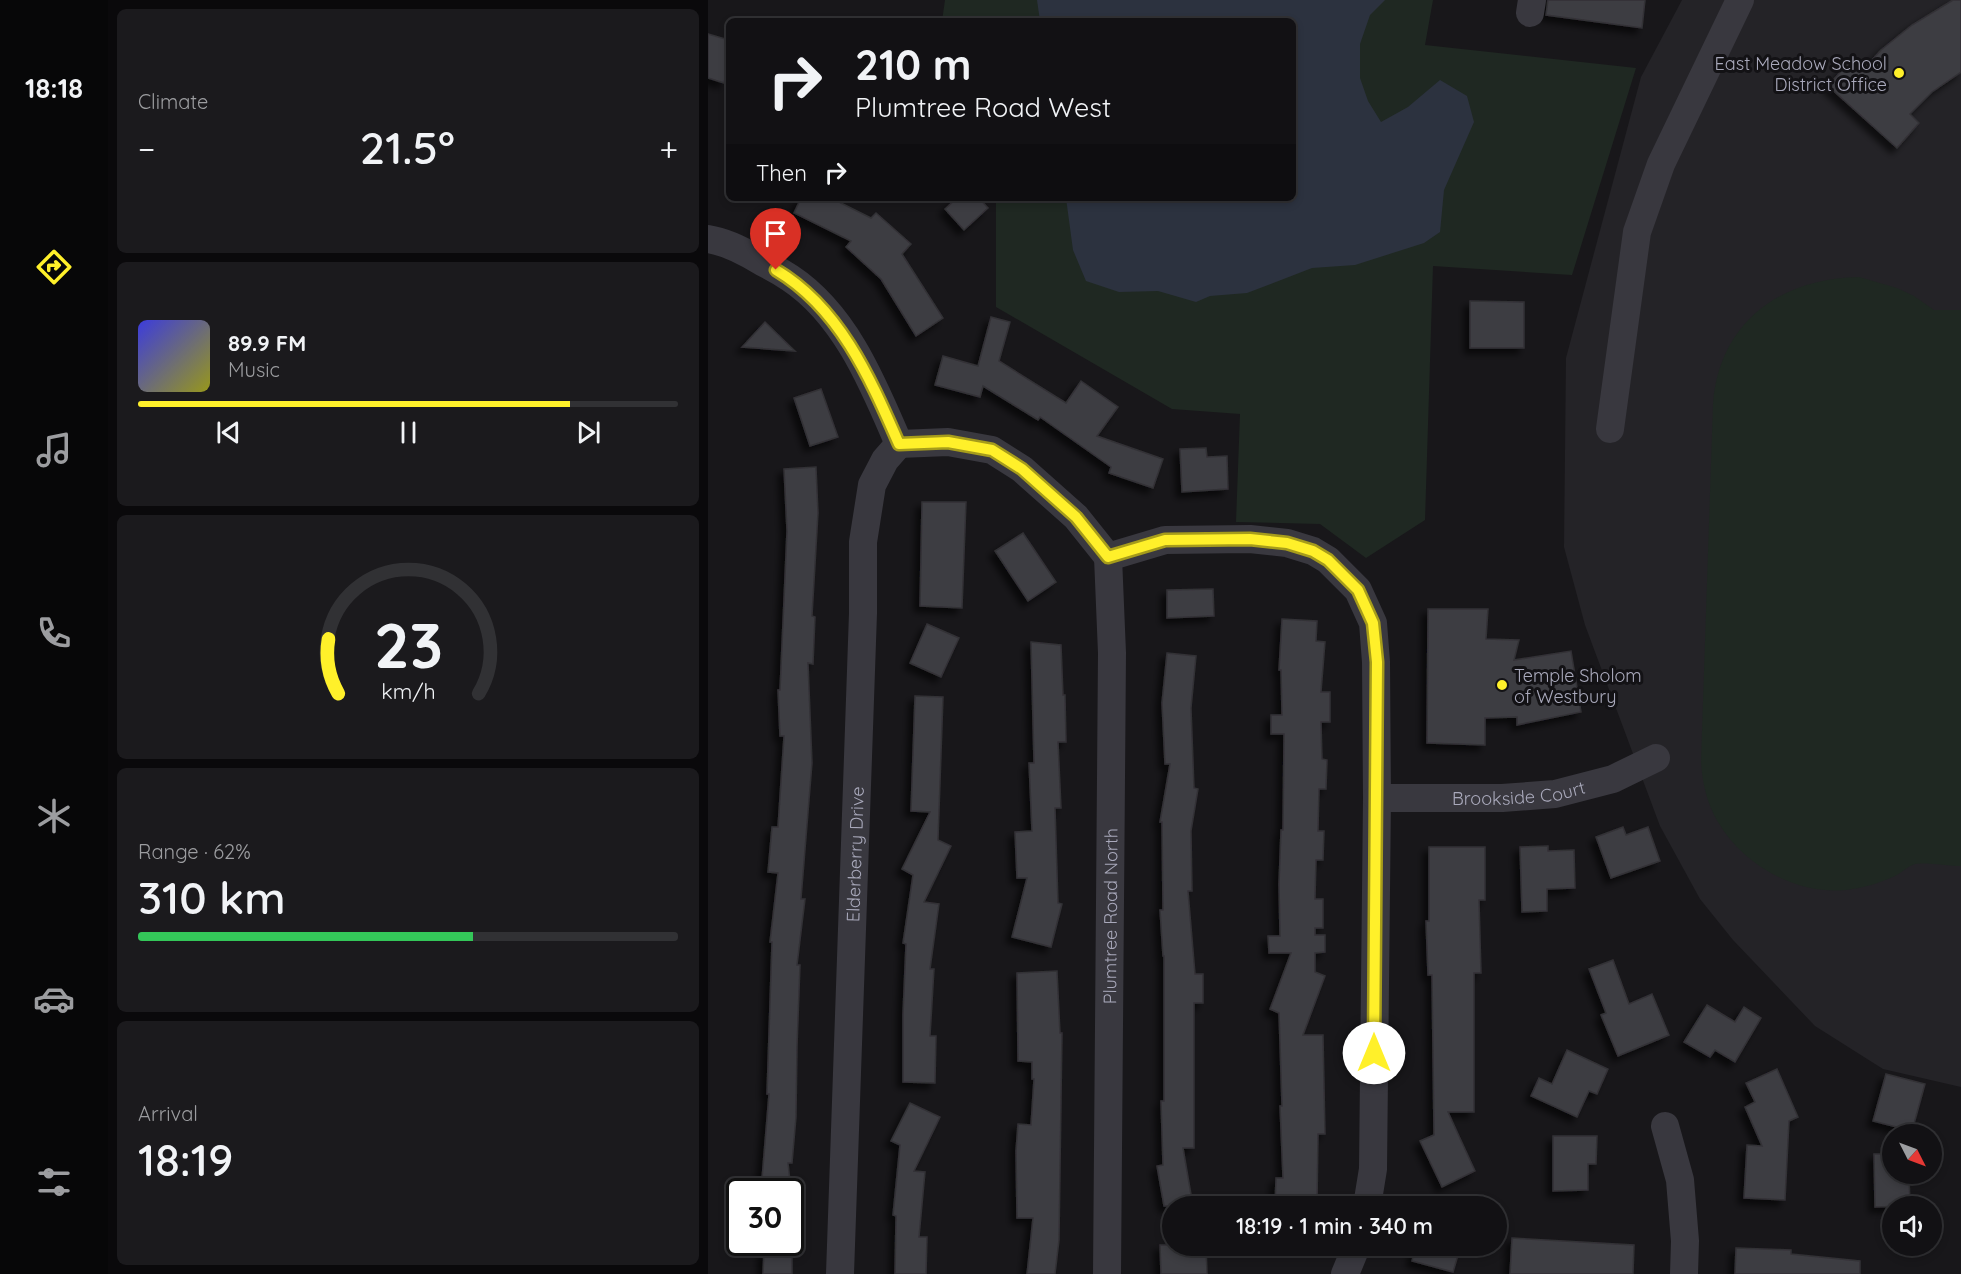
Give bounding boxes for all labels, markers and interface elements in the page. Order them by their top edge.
text: 210 m [855,38,972,91]
icon: right [756,42,834,120]
place label: East Meadow School District Office [1715,52,1887,96]
marker: East Meadow School District Office [1892,66,1906,80]
text: 18:18 [25,71,83,105]
text: Climate [138,89,208,114]
text: Plumtree Road West [855,90,1111,124]
text: 21.5° [360,119,455,175]
text: − [138,128,155,169]
text: + [659,128,678,169]
icon: right [819,156,852,189]
text: Then [756,159,807,187]
pin [750,208,801,270]
icon: arrive [759,217,792,250]
icon: directions [33,246,75,288]
text: 89.9 FM [228,329,306,357]
text: Music [228,357,280,382]
icon: previous [212,416,245,449]
icon: pause [392,416,425,449]
icon: next [572,416,605,449]
icon: music [33,429,75,471]
text: 23 [373,606,443,684]
icon: phone [33,612,75,654]
place label: Temple Sholom of Westbury [1514,664,1642,708]
text: km/h [381,678,435,704]
marker: Temple Sholom of Westbury [1495,678,1509,692]
street label: Brookside Court [1452,775,1588,810]
street label: Elderberry Drive [841,786,868,922]
icon: climate [33,795,75,837]
street label: Plumtree Road North [1098,828,1122,1004]
text: Range · 62% [138,839,251,864]
text: 310 km [138,869,286,925]
icon: car [33,978,75,1020]
position arrow [1342,1021,1406,1085]
text: Arrival [138,1101,198,1126]
north arrow [1882,1124,1942,1184]
map controls [1882,1124,1942,1256]
text: 18:19 [138,1131,233,1187]
icon: filters [33,1161,75,1203]
speed limit sign: 30 [726,1178,804,1256]
button: sound [1882,1196,1942,1256]
text: 18:19 · 1 min · 340 m [1236,1212,1433,1240]

